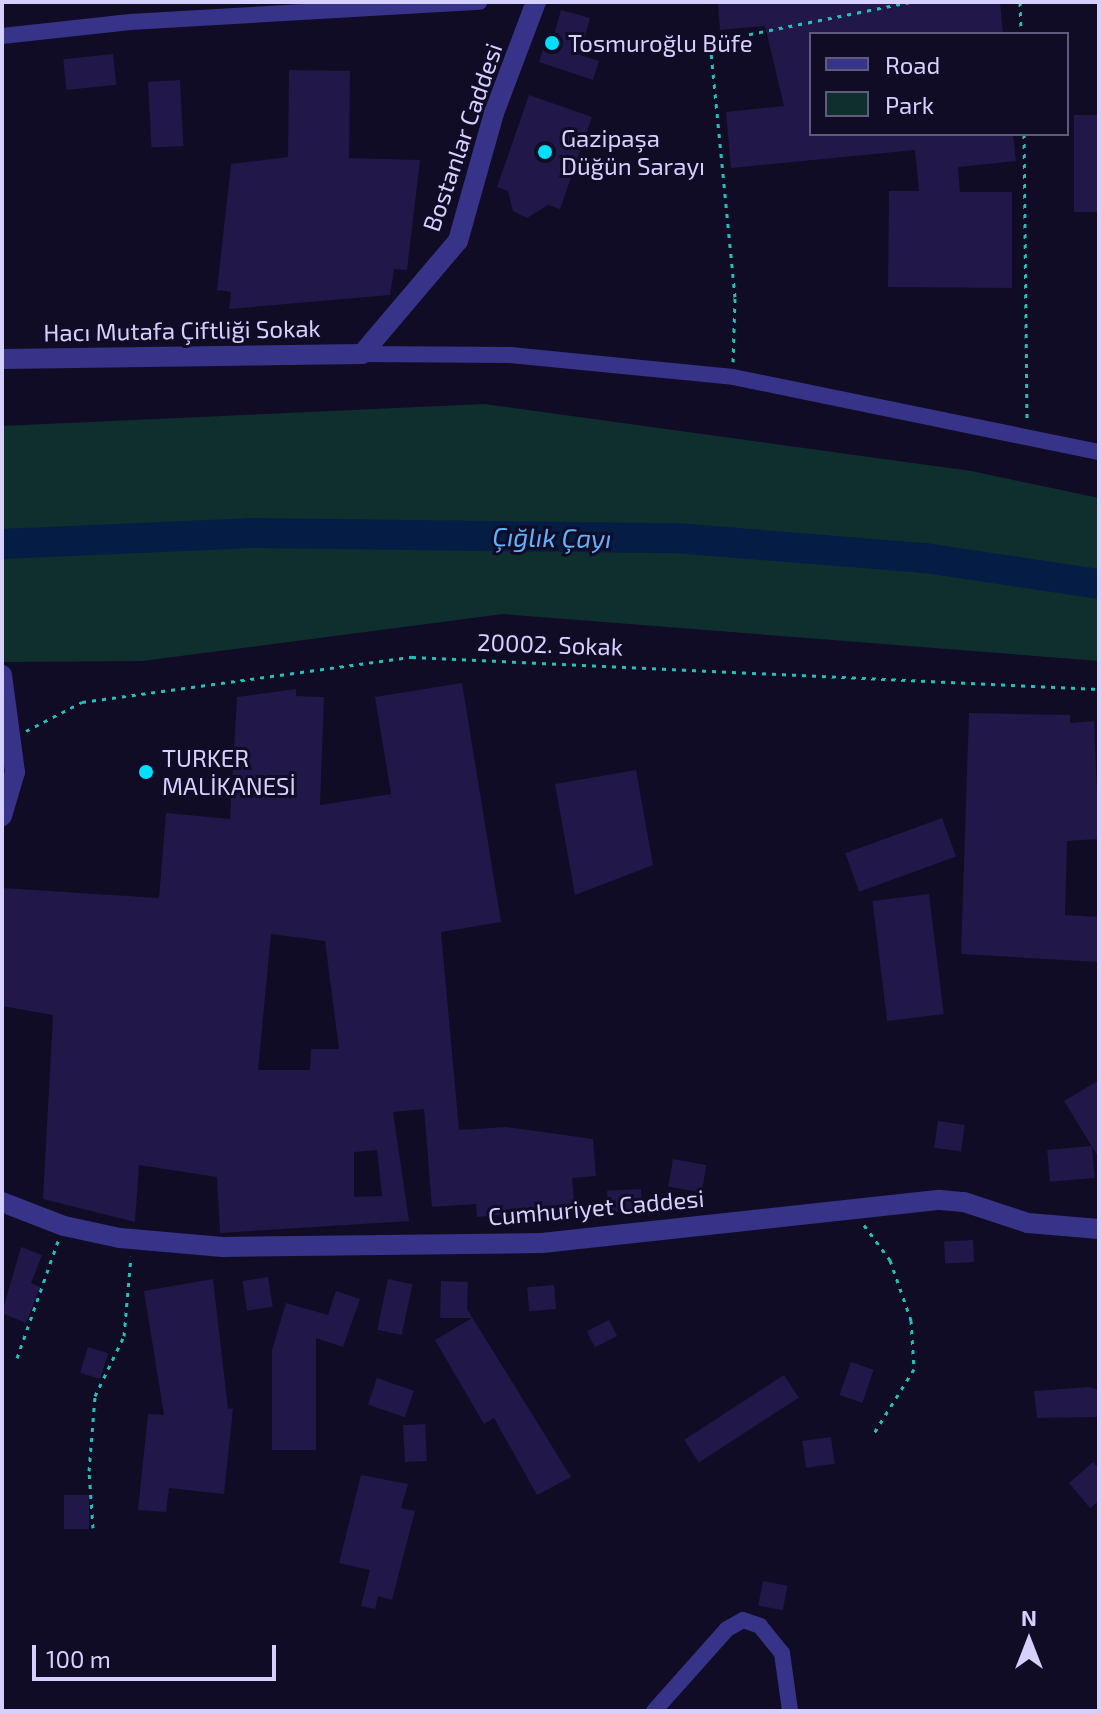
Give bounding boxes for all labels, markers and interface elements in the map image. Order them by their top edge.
place label: Tosmuroğlu Büfe [568,29,753,57]
legend [809,32,1069,136]
marker: Tosmuroğlu Büfe [543,34,561,52]
street label: Bostanlar Caddesi [416,39,508,235]
text: Road [885,50,940,79]
text: Park [885,90,934,119]
place label: Gazipaşa Düğün Sarayı [561,124,705,180]
marker: Gazipaşa Düğün Sarayı [536,143,554,161]
street label: Hacı Mutafa Çiftliği Sokak [43,313,321,347]
water label: Çığlık Çayı [492,520,612,554]
street label: 20002. Sokak [477,627,623,661]
place label: TURKER MALİKANESİ [162,744,296,800]
marker: TURKER MALİKANESİ [137,763,155,781]
street label: Cumhuriyet Caddesi [487,1183,705,1231]
north arrow [989,1601,1069,1681]
text: N [1021,1604,1037,1630]
scale bar [36,1629,280,1679]
text: 100 m [46,1644,111,1673]

